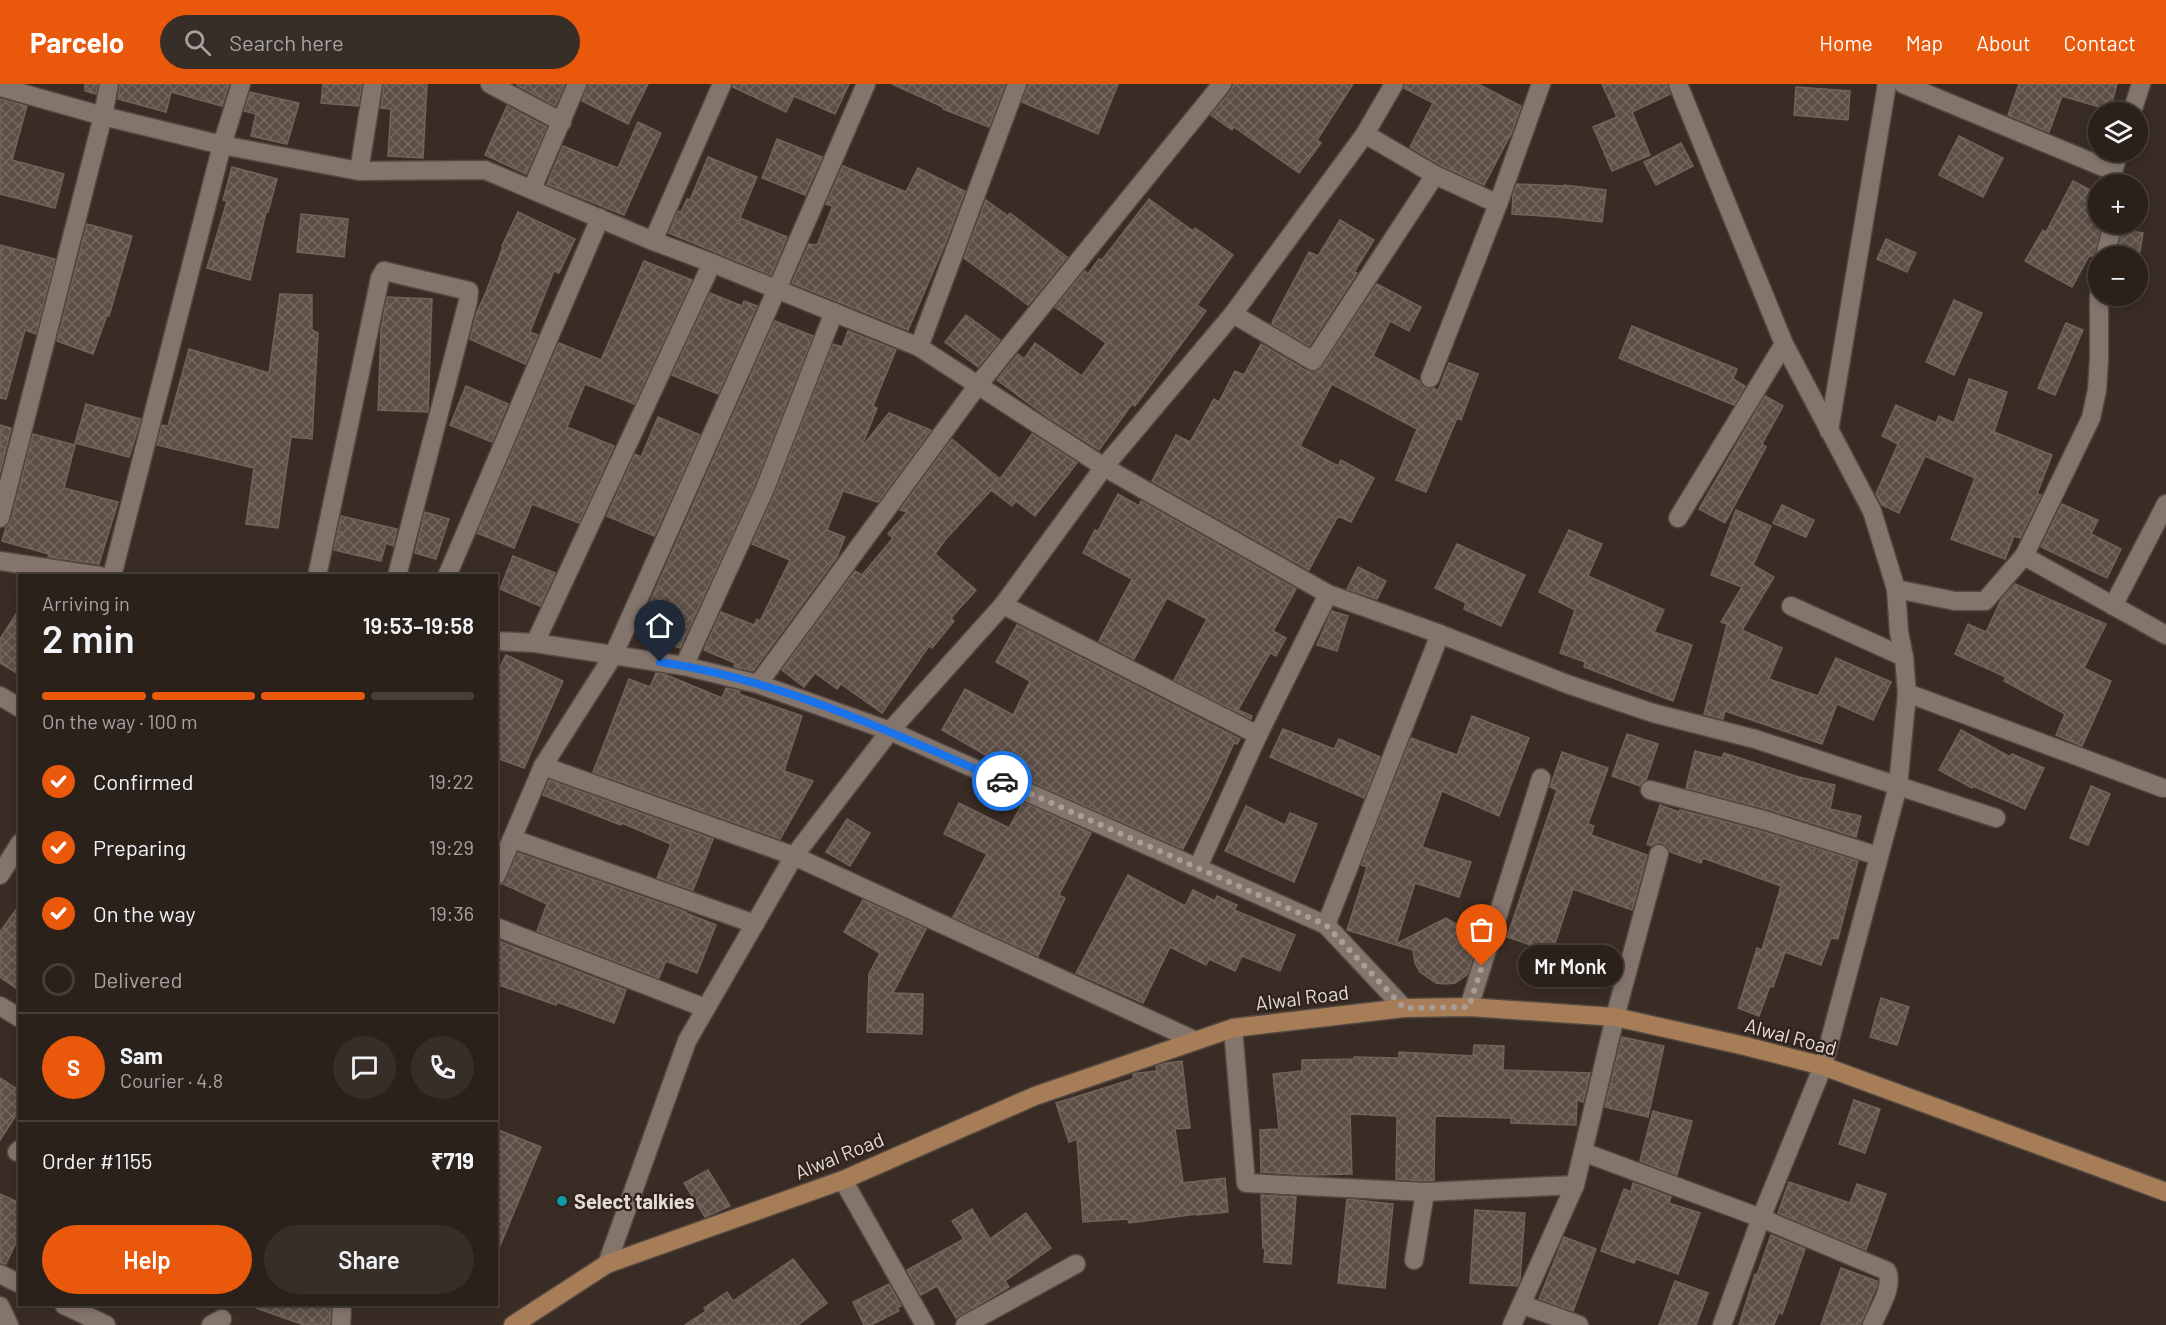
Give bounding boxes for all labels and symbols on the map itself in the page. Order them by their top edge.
pin [634,600,685,662]
courier [972,751,1032,811]
pin [1456,904,1507,966]
callout: Mr Monk [1518,945,1623,987]
street label: Alwal Road [1254,979,1350,1015]
street label: Alwal Road [1743,1012,1839,1060]
street label: Alwal Road [791,1126,887,1184]
place label: Select talkies [574,1189,695,1213]
marker: Select talkies [555,1194,569,1208]

